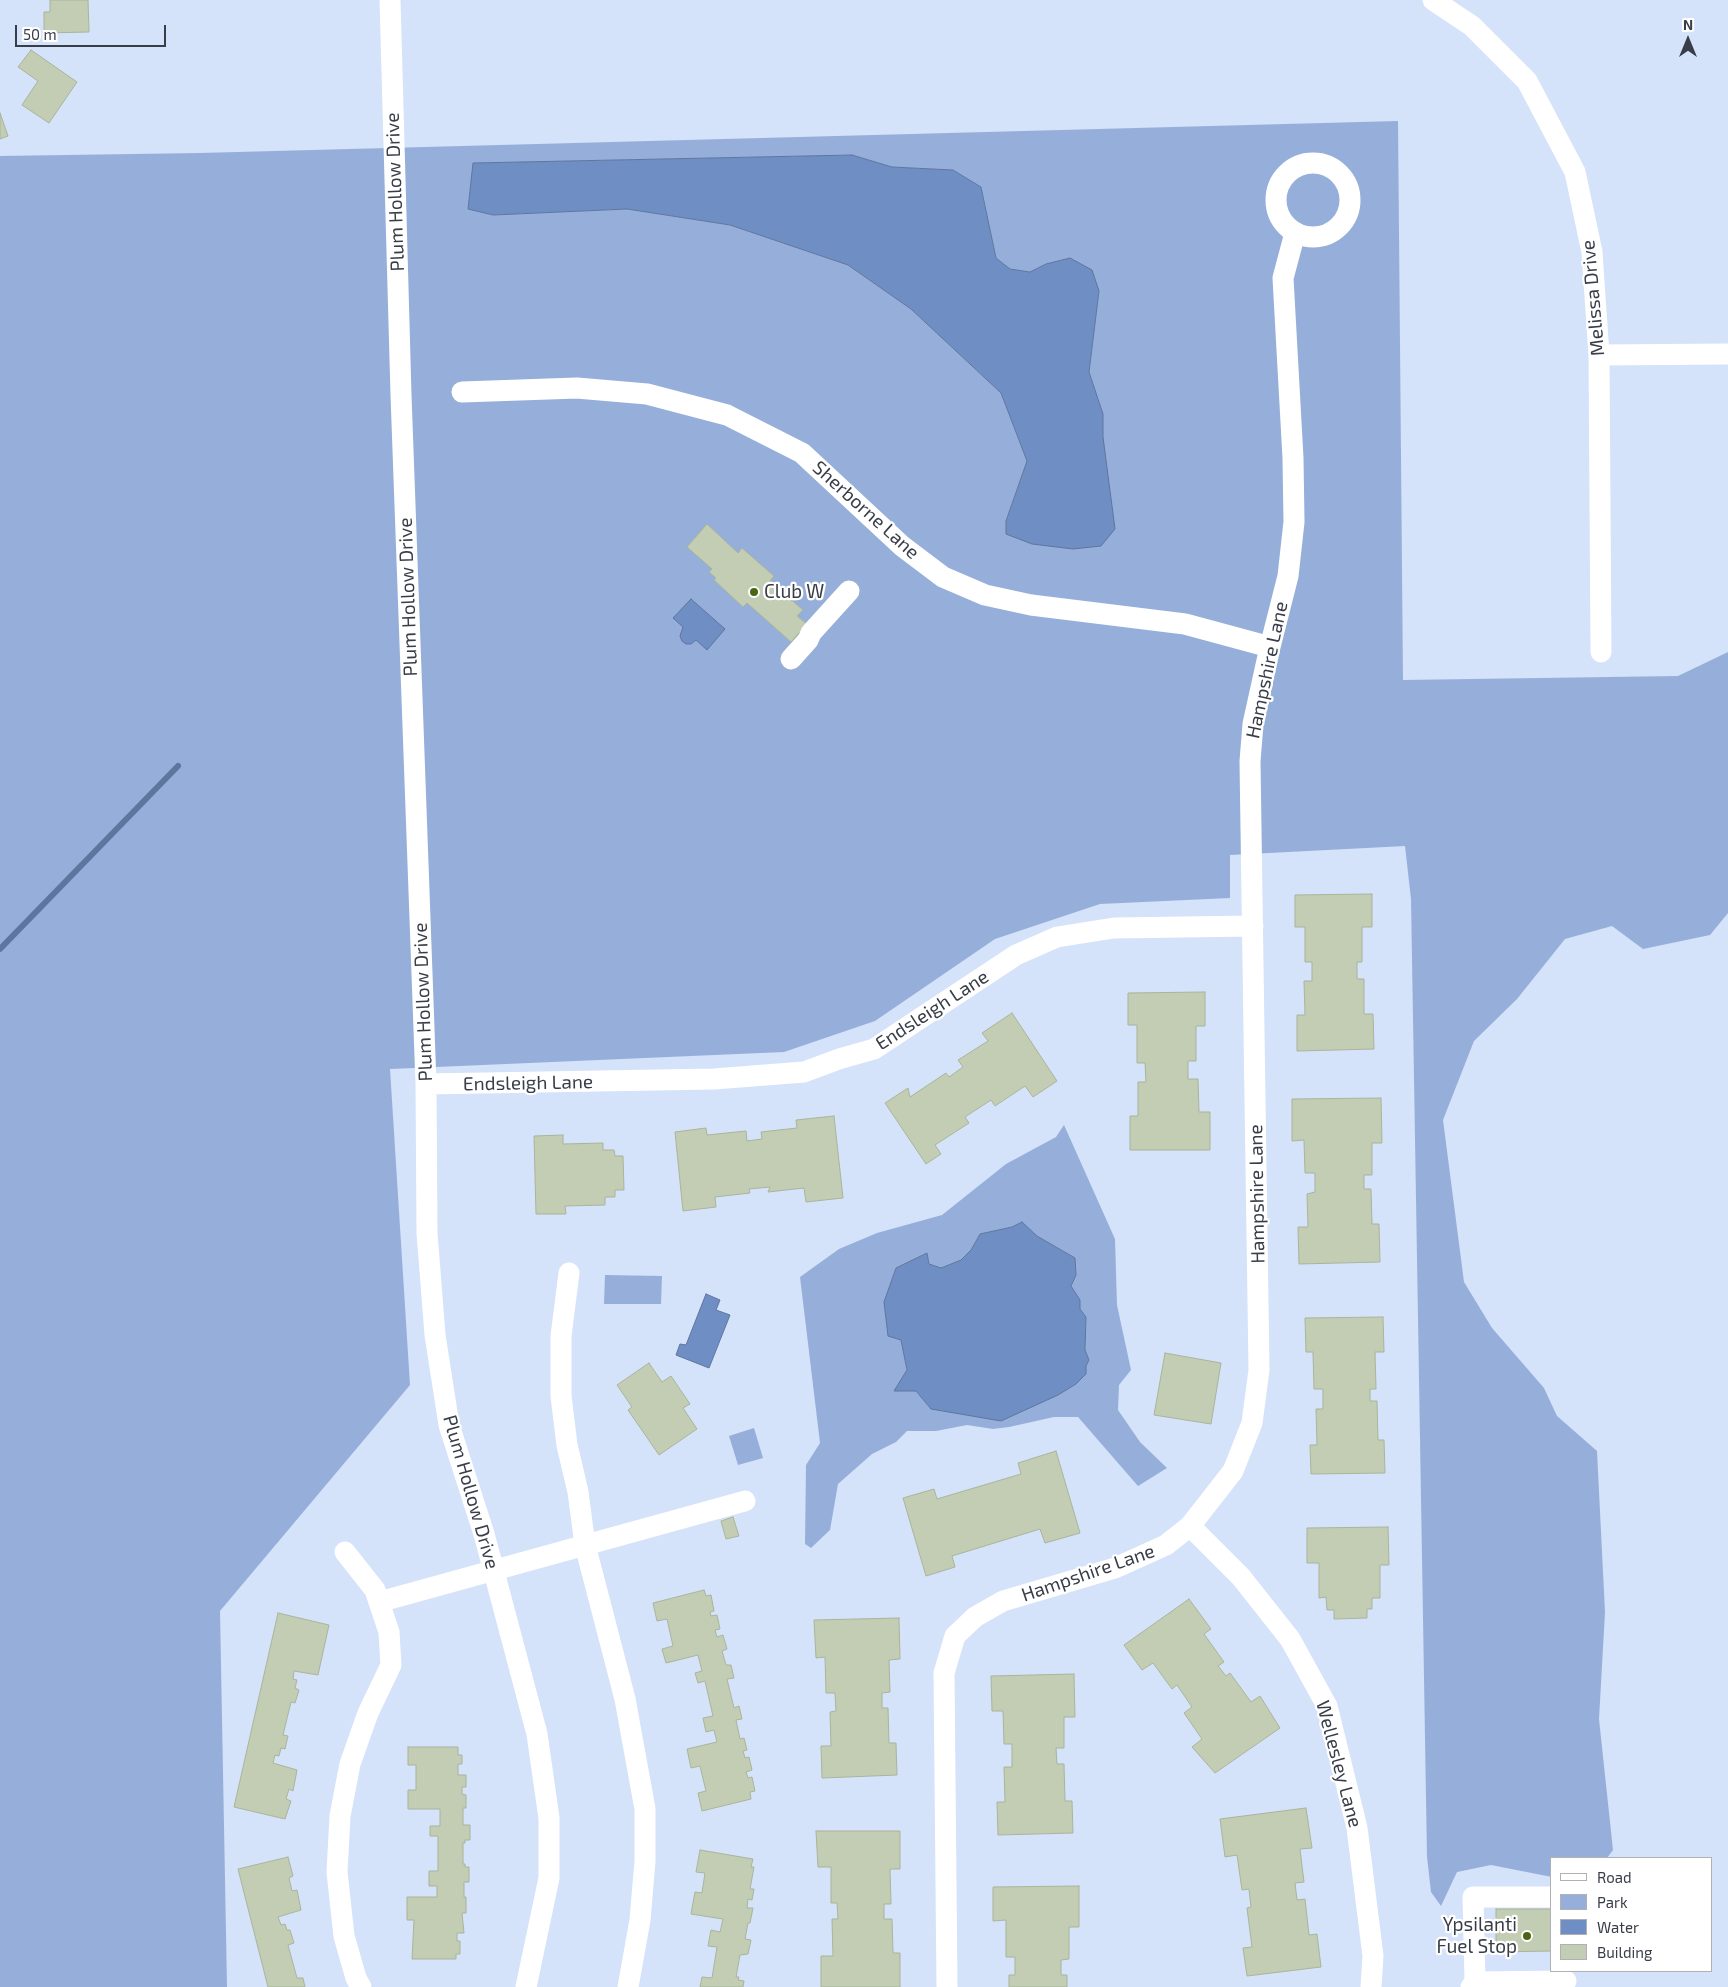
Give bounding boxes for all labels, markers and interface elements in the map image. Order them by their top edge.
scale bar [18,15,169,47]
north arrow [1663,15,1713,65]
text: N [1683,16,1693,33]
text: 50 m [23,25,57,43]
street label: Plum Hollow Drive [381,112,409,272]
street label: Melissa Drive [1577,239,1609,357]
street label: Sherborne Lane [808,456,924,564]
street label: Plum Hollow Drive [394,517,422,677]
place label: Club W [764,581,824,603]
marker: Club W [748,586,760,598]
street label: Hampshire Lane [1241,599,1293,741]
street label: Plum Hollow Drive [409,922,437,1082]
street label: Endsleigh Lane [871,965,993,1055]
street label: Endsleigh Lane [463,1070,593,1096]
street label: Hampshire Lane [1244,1124,1270,1264]
street label: Plum Hollow Drive [438,1412,504,1572]
street label: Hampshire Lane [1018,1540,1158,1606]
street label: Wellesley Lane [1311,1698,1367,1830]
legend [1550,1857,1713,1972]
text: Road [1597,1868,1632,1886]
text: Park [1597,1893,1628,1911]
place label: Ypsilanti Fuel Stop [1437,1914,1517,1958]
text: Water [1597,1918,1639,1936]
marker: Ypsilanti Fuel Stop [1521,1930,1533,1942]
text: Building [1597,1943,1652,1961]

